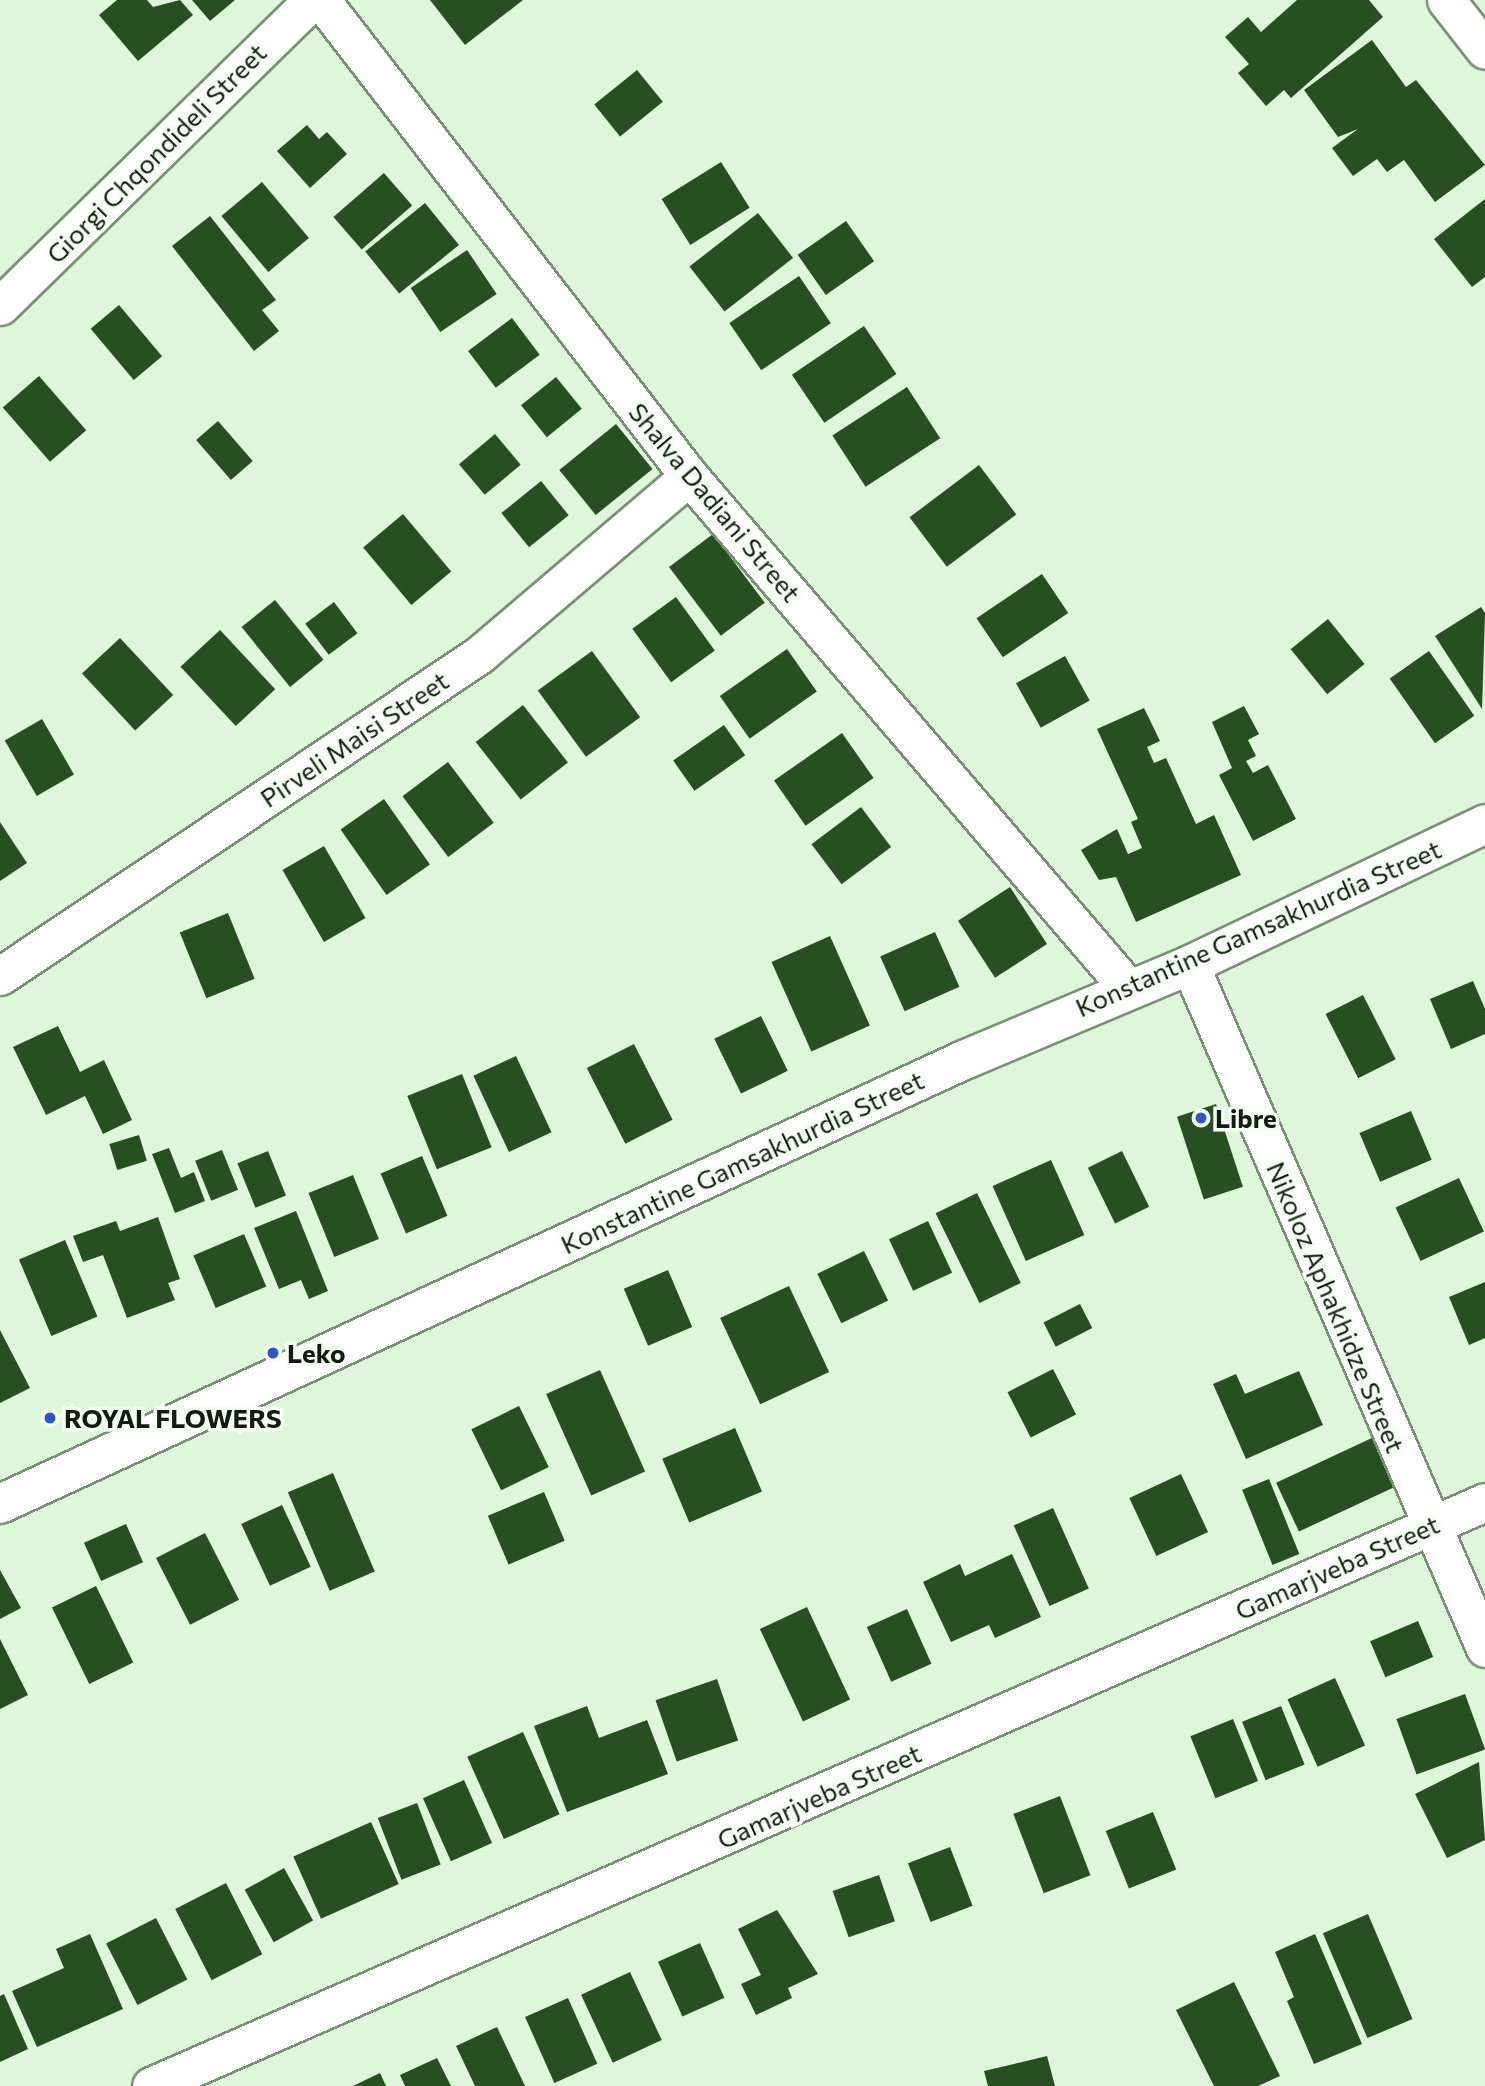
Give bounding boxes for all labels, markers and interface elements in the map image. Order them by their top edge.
street label: Giorgi Chqondideli Street [40,37,272,269]
street label: Shalva Dadiani Street [623,396,807,608]
street label: Pirveli Maisi Street [254,665,454,813]
street label: Konstantine Gamsakhurdia Street [1070,833,1446,1023]
street label: Konstantine Gamsakhurdia Street [556,1064,928,1260]
place label: Libre [1215,1102,1277,1134]
marker: Libre [1193,1110,1209,1126]
street label: Nikoloz Aphakhidze Street [1261,1157,1411,1457]
place label: Leko [287,1337,346,1369]
marker: Leko [265,1345,281,1361]
place label: ROYAL FLOWERS [64,1402,282,1434]
marker: ROYAL FLOWERS [42,1410,58,1426]
street label: Gamarjveba Street [1230,1508,1444,1626]
street label: Gamarjveba Street [712,1737,926,1855]

